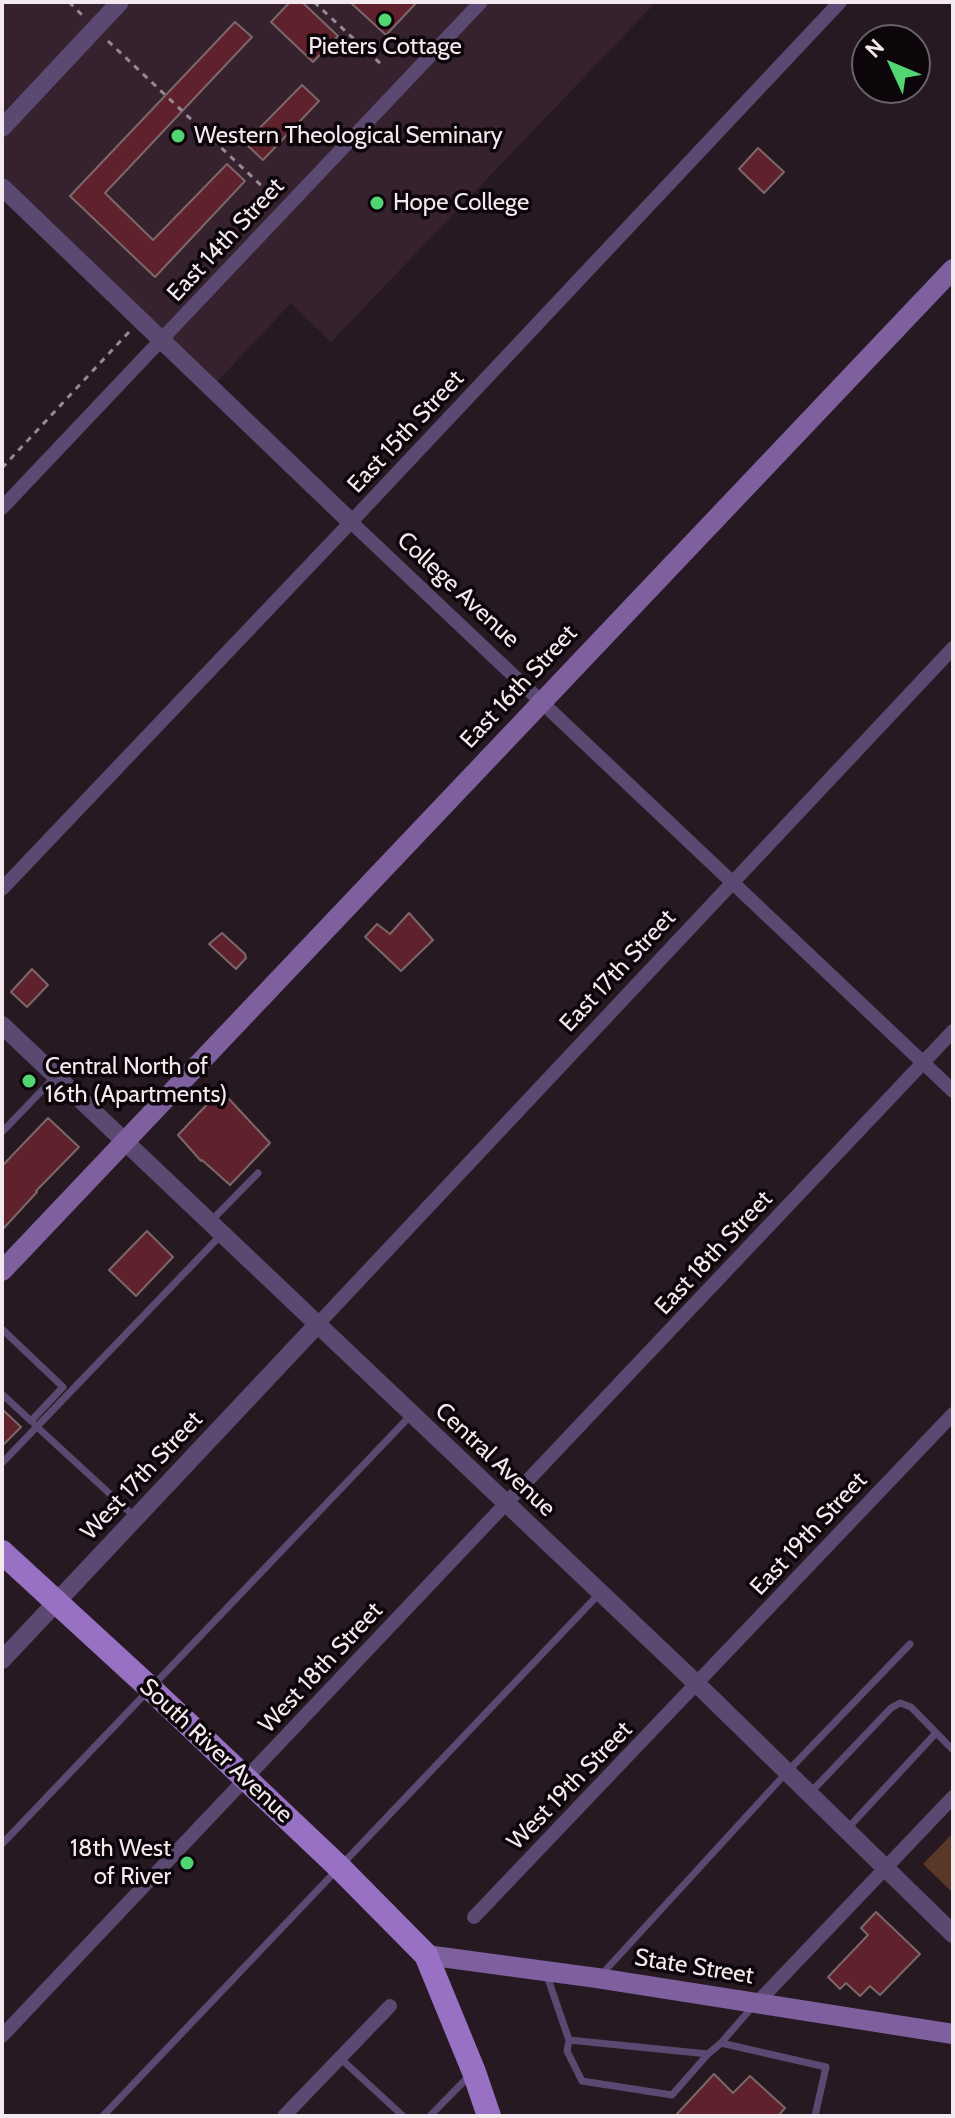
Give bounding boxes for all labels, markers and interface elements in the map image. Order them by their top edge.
marker: Pieters Cottage [376,11,394,29]
north arrow [851,24,931,104]
place label: Pieters Cottage [308,33,462,61]
text: N [860,33,890,63]
place label: Western Theological Seminary [194,122,503,150]
marker: Western Theological Seminary [169,127,187,145]
street label: East 14th Street [162,172,290,308]
place label: Hope College [393,189,529,217]
marker: Hope College [368,194,386,212]
street label: East 15th Street [342,365,470,499]
street label: College Avenue [391,526,525,654]
street label: East 16th Street [455,619,583,755]
street label: East 17th Street [554,904,682,1038]
place label: Central North of 16th (Apartments) [45,1053,227,1109]
marker: Central North of 16th (Apartments) [20,1072,38,1090]
street label: East 18th Street [649,1185,779,1321]
street label: Central Avenue [429,1397,561,1523]
street label: West 17th Street [75,1406,209,1546]
street label: East 19th Street [745,1466,873,1602]
street label: West 18th Street [253,1597,389,1739]
street label: South River Avenue [134,1673,298,1829]
street label: West 19th Street [502,1716,638,1856]
place label: 18th West of River [70,1835,171,1891]
marker: 18th West of River [178,1854,196,1872]
street label: State Street [632,1943,756,1991]

